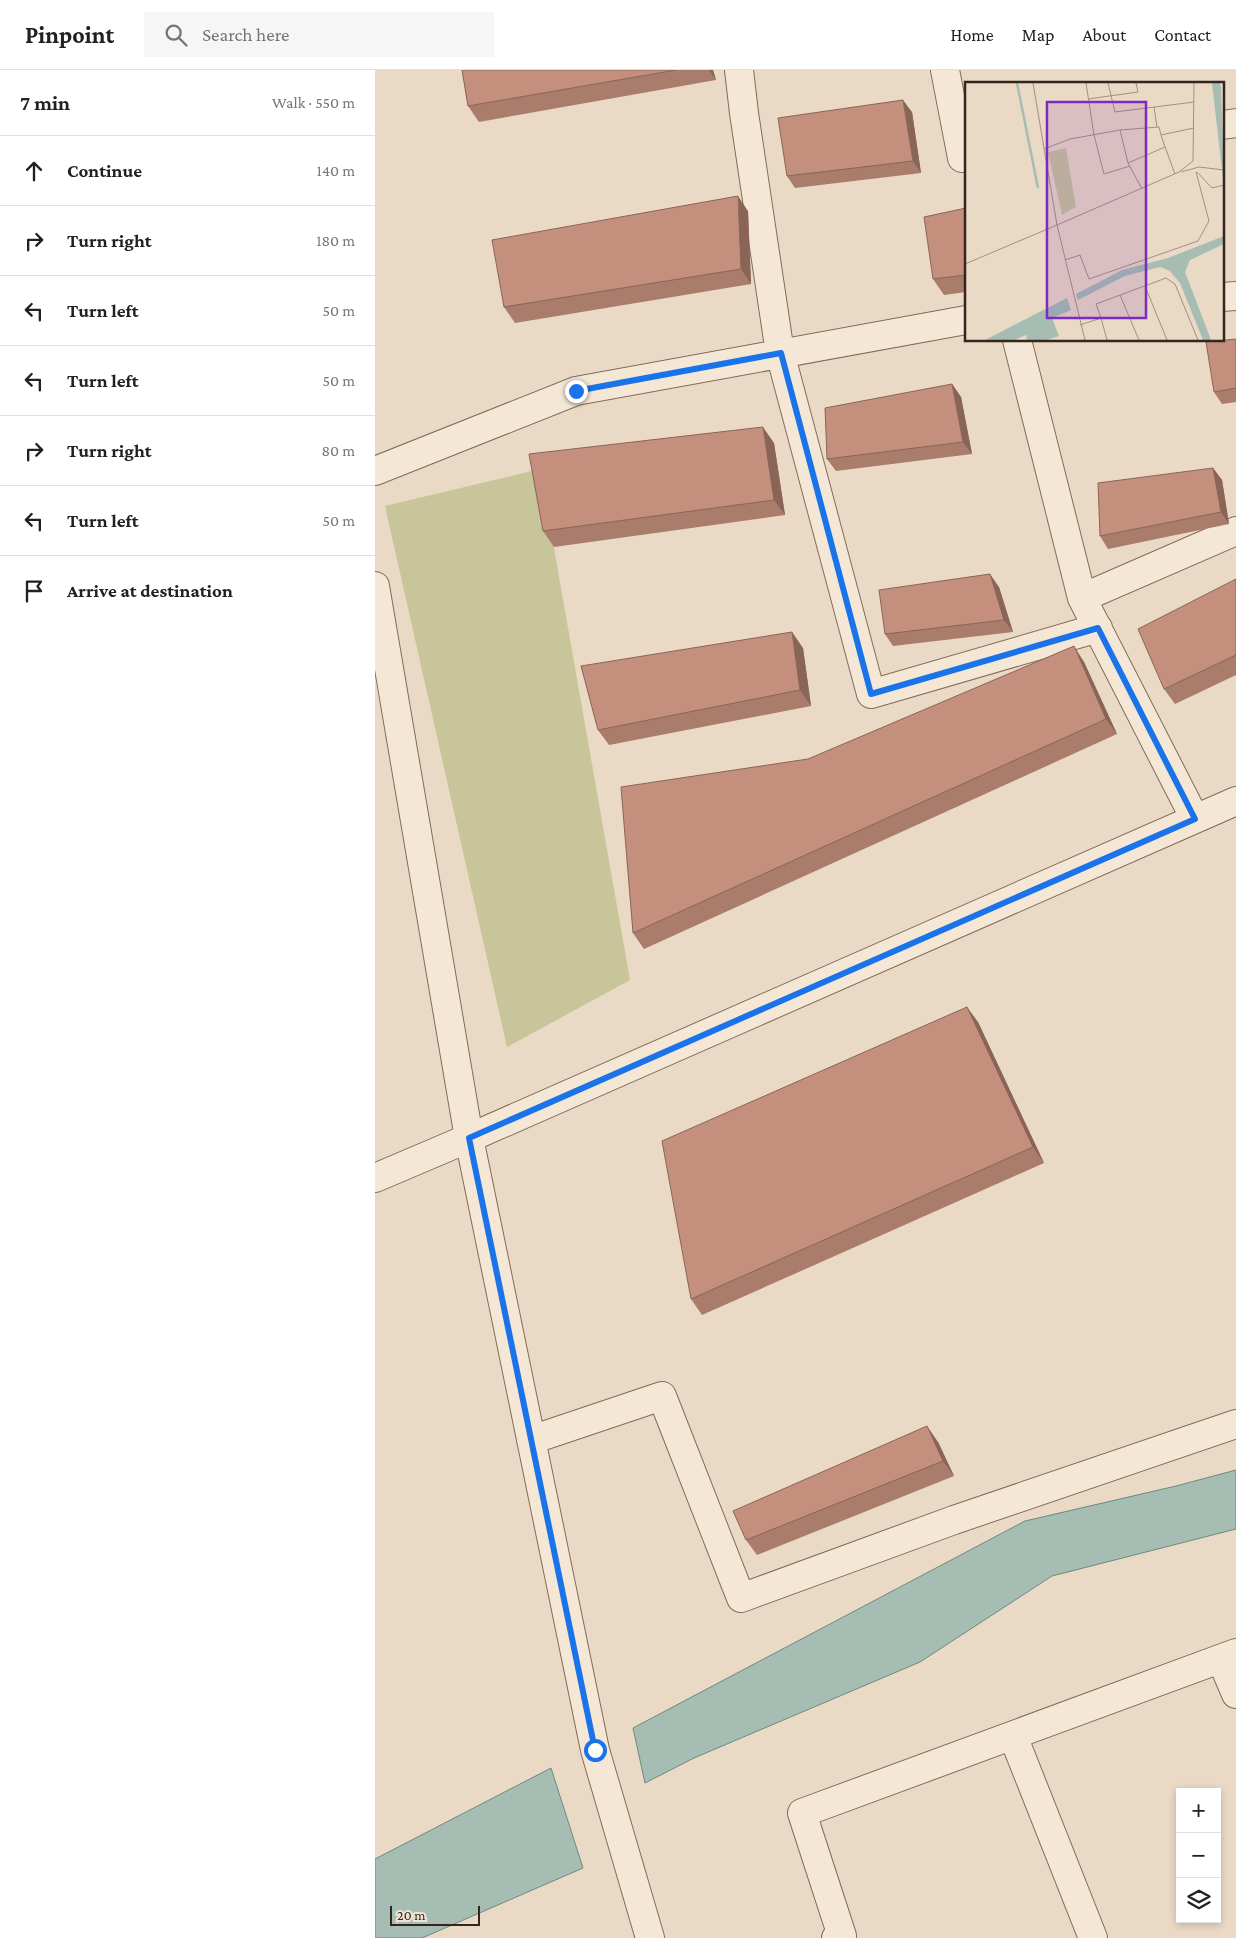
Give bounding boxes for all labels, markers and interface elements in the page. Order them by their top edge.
search box [144,12,494,57]
text: Pinpoint [25,21,114,48]
icon: search [162,21,190,49]
text: Search here [202,24,289,45]
text: Home [951,25,994,45]
text: Map [1022,25,1054,45]
text: About [1082,25,1126,45]
text: Contact [1154,25,1211,45]
inset map [965,82,1223,341]
text: 7 min [20,91,70,115]
text: Walk · 550 m [272,94,355,111]
icon: ahead [20,157,48,185]
text: Continue [67,160,142,181]
text: 140 m [317,162,355,179]
icon: right [20,227,48,255]
text: Turn right [67,230,152,251]
text: 180 m [316,232,355,249]
icon: left [20,297,48,325]
text: Turn left [67,300,139,321]
text: 50 m [323,302,355,319]
icon: left [20,367,48,395]
text: Turn left [67,370,139,391]
text: 50 m [323,372,355,389]
route end [565,380,588,403]
icon: right [20,437,48,465]
text: Turn right [67,440,152,461]
text: 80 m [321,442,355,459]
icon: left [20,507,48,535]
text: Turn left [67,510,139,531]
text: 50 m [323,512,355,529]
icon: arrive [20,577,48,605]
text: Arrive at destination [67,580,233,601]
route start [584,1739,607,1762]
map controls [1176,1788,1221,1923]
button: + [1176,1788,1221,1833]
button: − [1176,1833,1221,1878]
button: layers [1176,1878,1221,1923]
scale bar [390,1903,480,1926]
text: 20 m [397,1907,425,1923]

